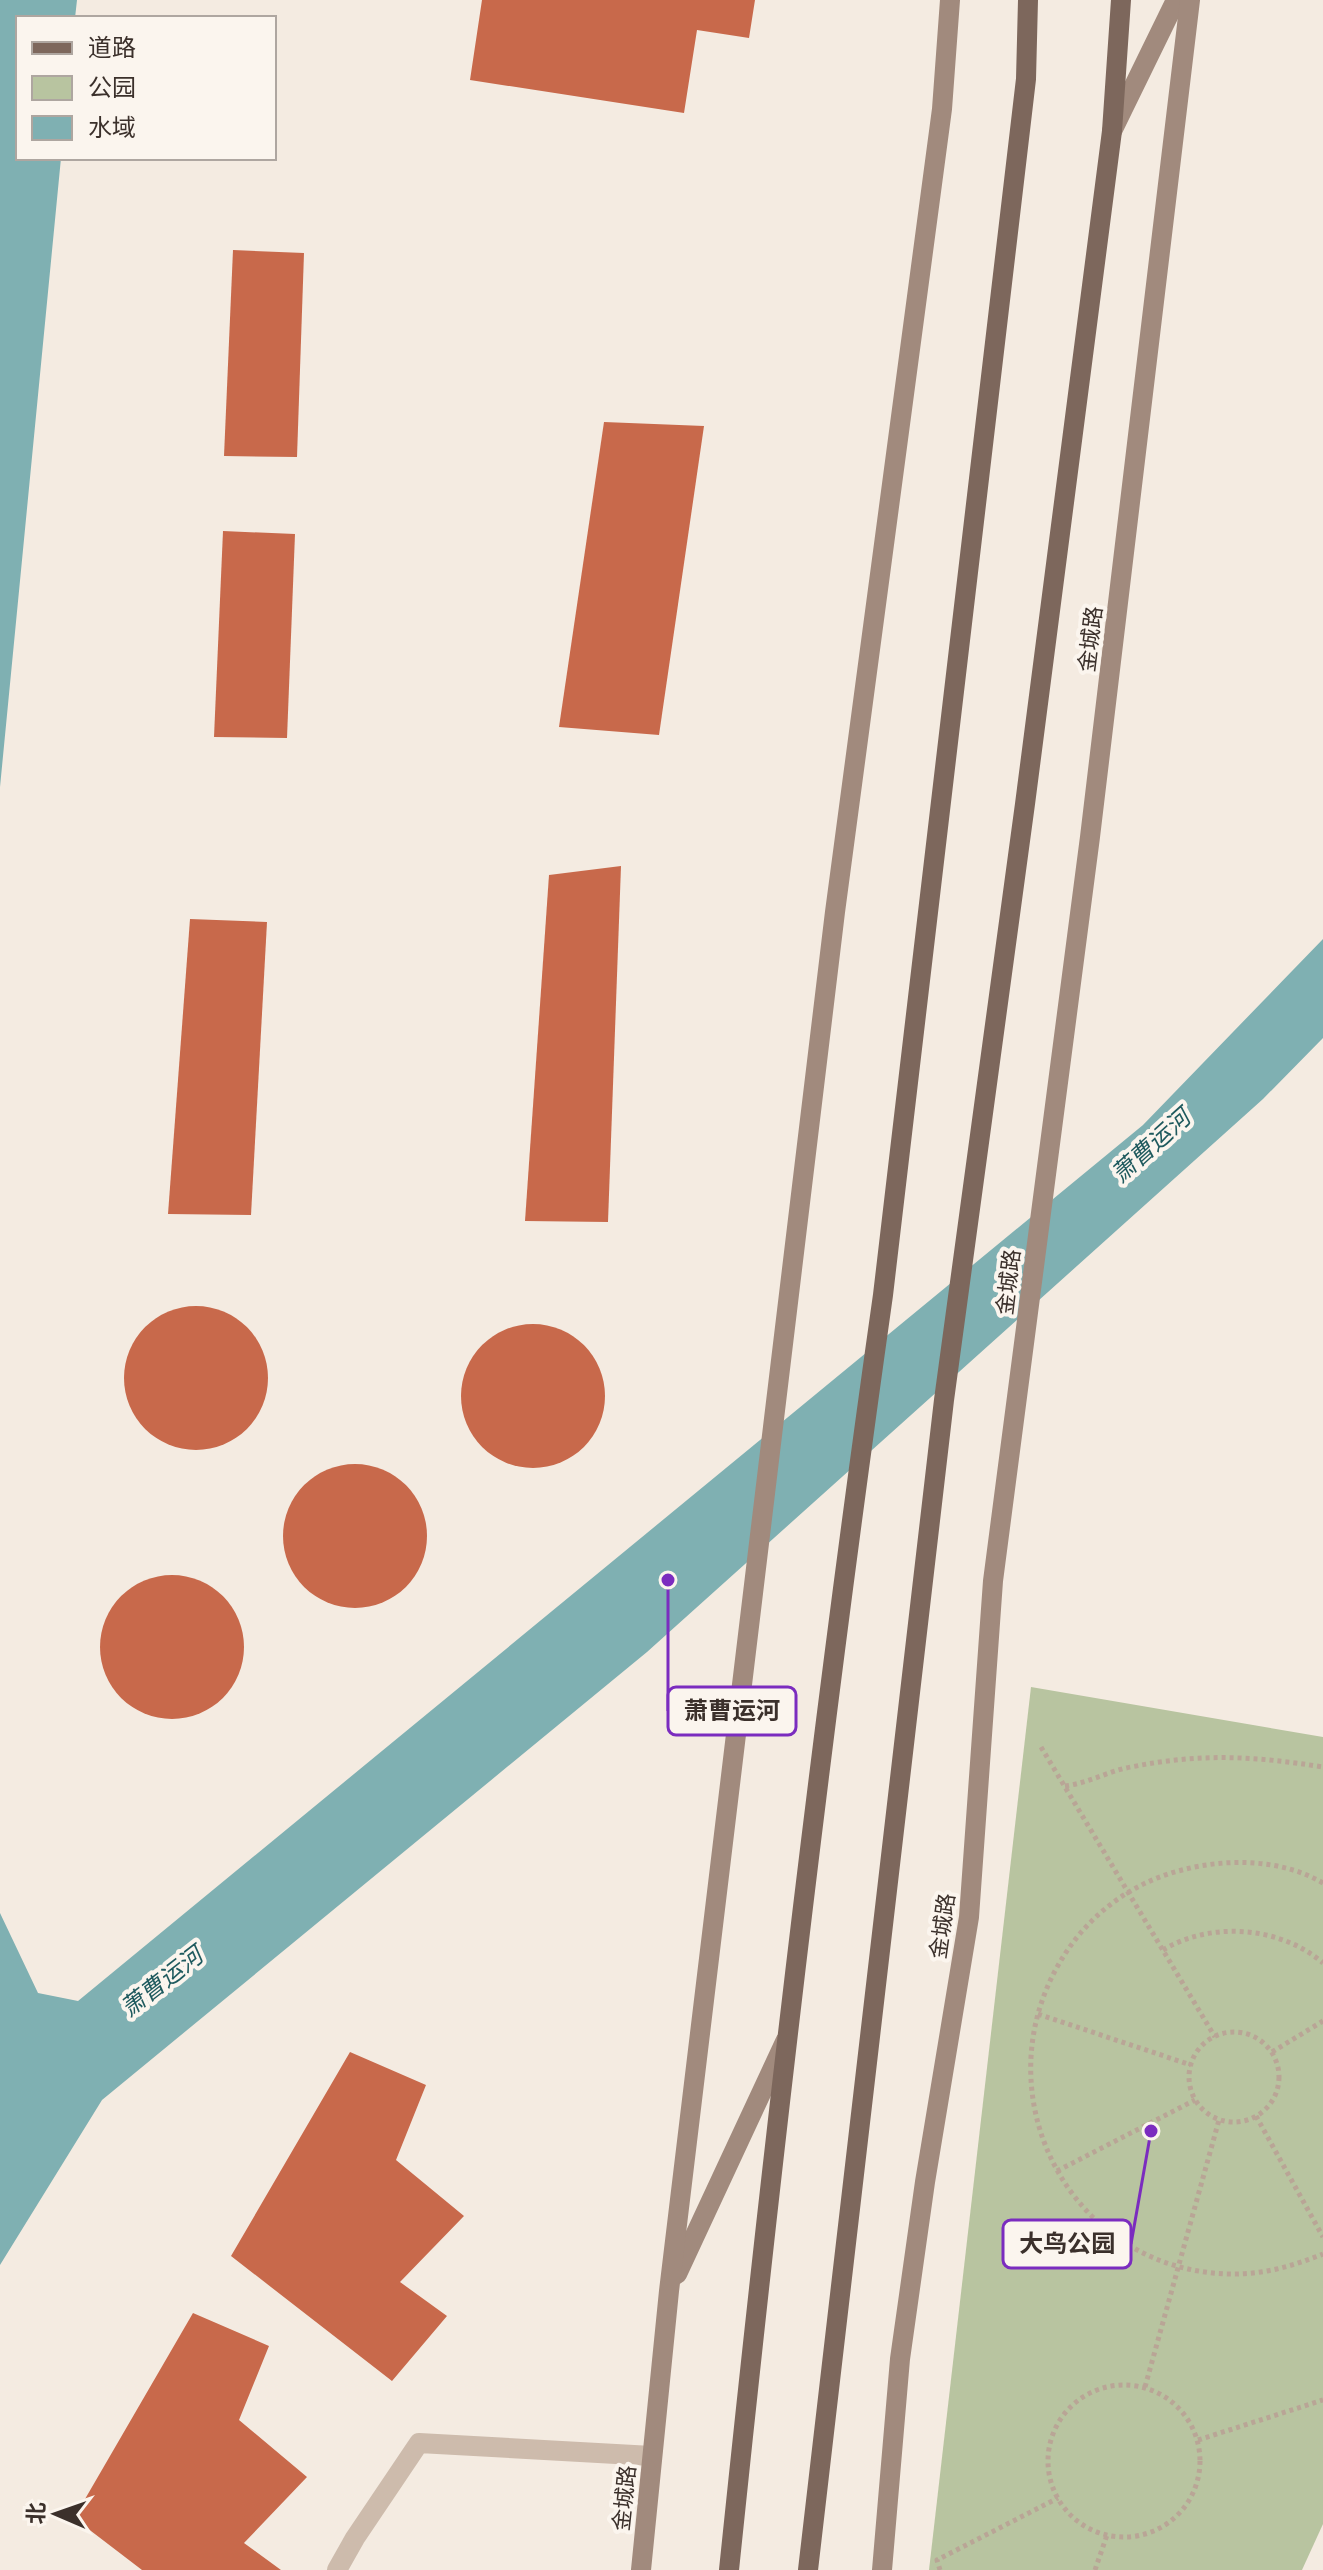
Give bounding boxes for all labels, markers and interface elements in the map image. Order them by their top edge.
legend [16,16,276,160]
text: 道路 [88,31,136,64]
text: 公园 [88,71,136,104]
text: 水域 [88,111,136,144]
street label: 金城路 [1071,604,1110,674]
water label: 萧曹运河 [1104,1099,1200,1190]
street label: 金城路 [989,1247,1028,1317]
callout: 萧曹运河 [668,1687,796,1735]
text: 萧曹运河 [684,1694,780,1727]
street label: 金城路 [923,1891,962,1961]
water label: 萧曹运河 [114,1937,213,2024]
callout: 大鸟公园 [1003,2220,1131,2268]
text: 大鸟公园 [1019,2227,1115,2260]
street label: 金城路 [606,2464,643,2532]
north arrow [16,2474,96,2554]
text: 北 [21,2502,52,2525]

